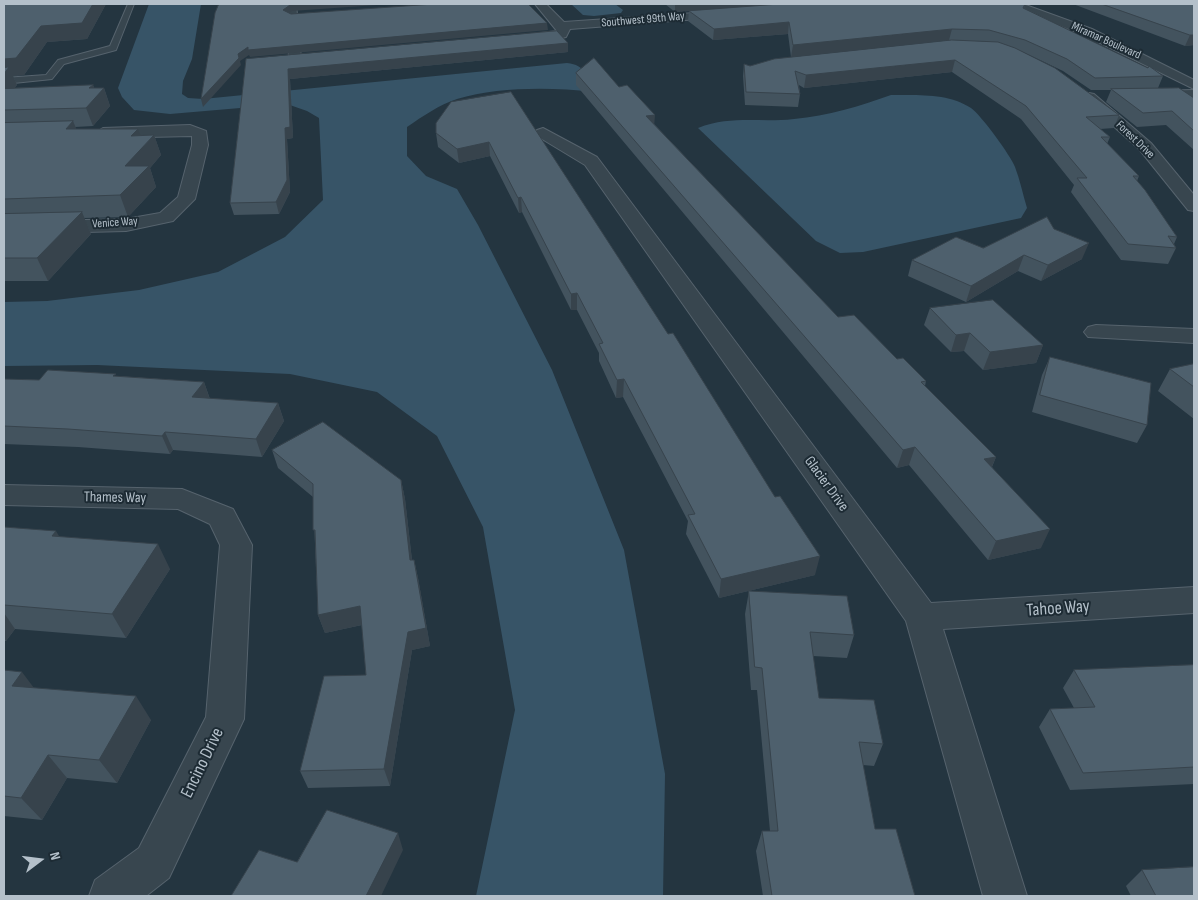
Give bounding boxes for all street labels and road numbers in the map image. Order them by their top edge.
street label: Southwest 99th Way [601,9,685,31]
street label: Miramar Boulevard [1069,19,1143,63]
street label: Forest Drive [1113,118,1157,162]
street label: Venice Way [92,214,138,232]
street label: Glacier Drive [800,453,852,515]
street label: Thames Way [84,488,146,508]
street label: Tahoe Way [1026,596,1090,622]
street label: Encino Drive [177,725,229,801]

